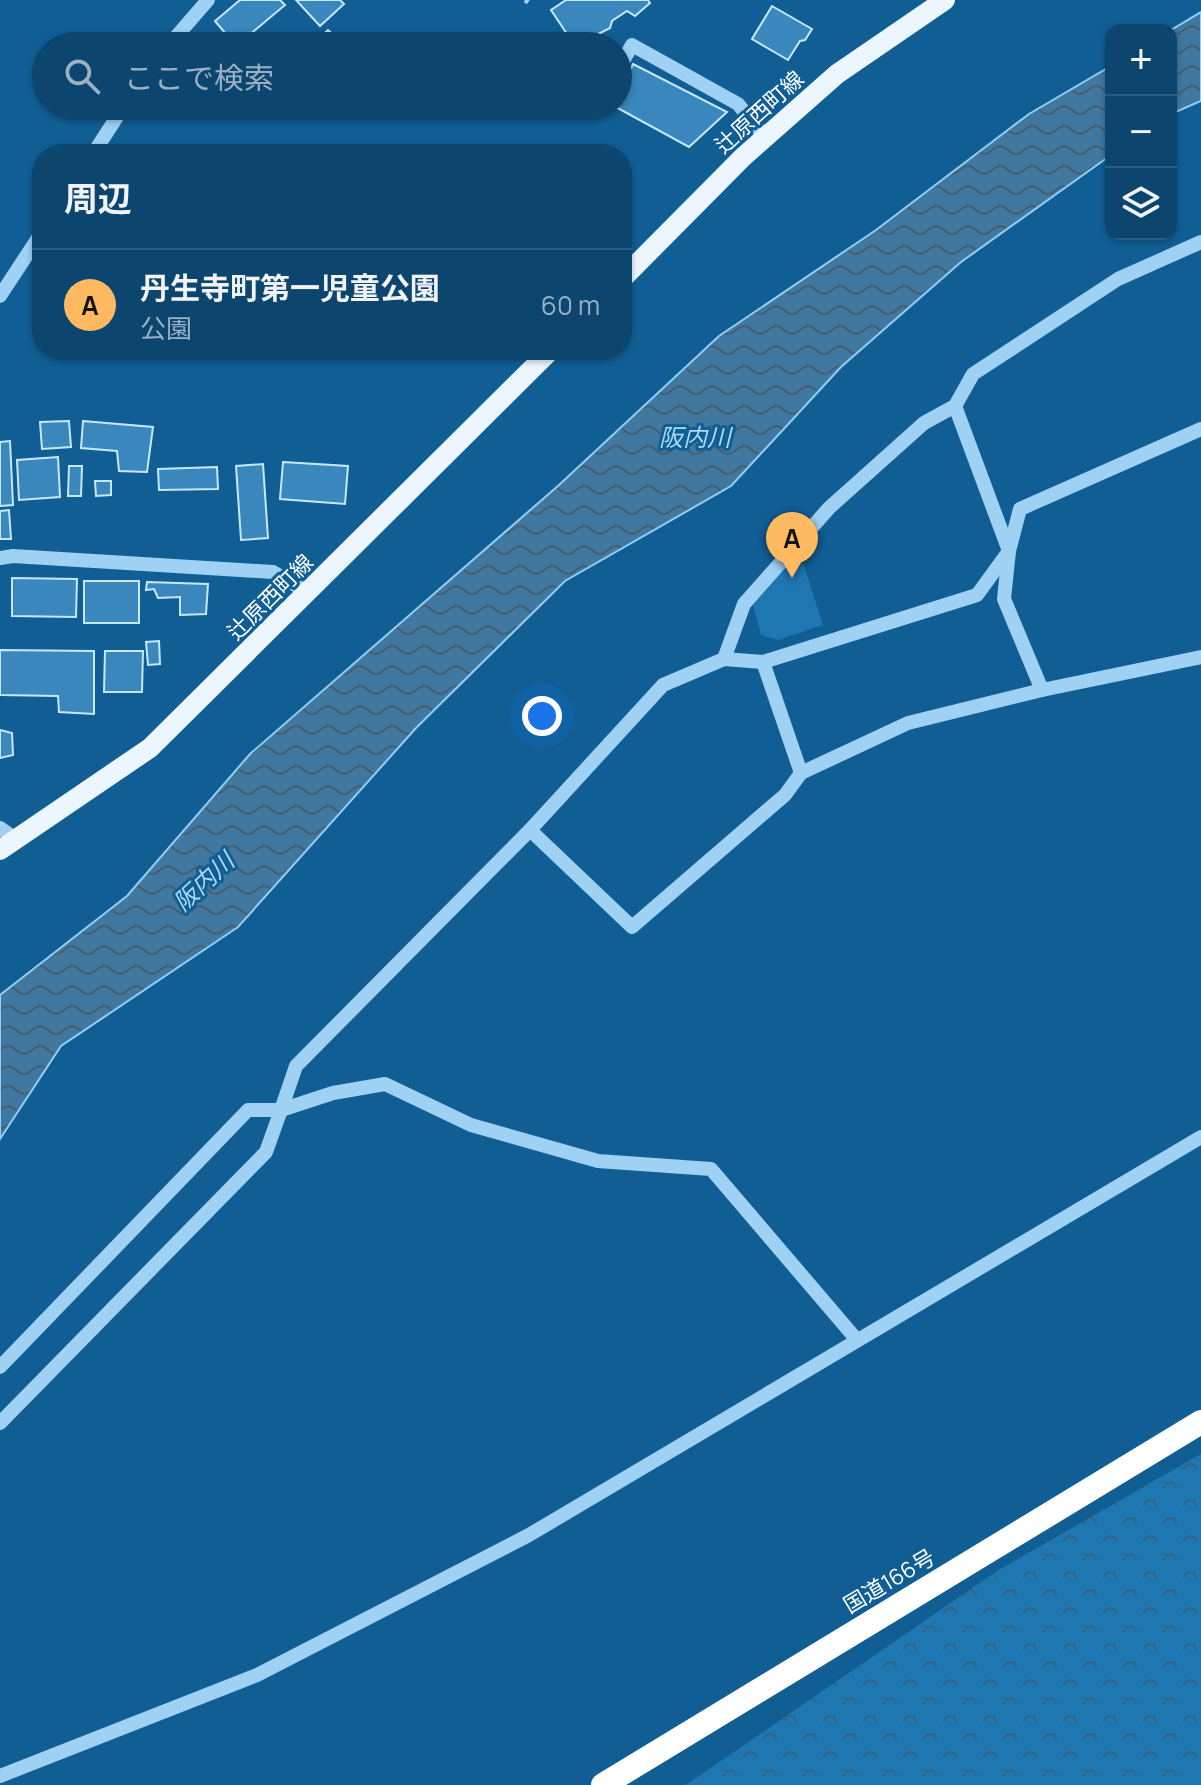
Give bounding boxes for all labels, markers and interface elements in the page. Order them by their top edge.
map controls [1105,24,1177,240]
button: + [1105,24,1177,96]
search box [32,32,632,120]
icon: search [60,54,104,98]
text: ここで検索 [124,57,274,98]
street label: 辻原西町線 [708,64,810,160]
button: − [1105,96,1177,168]
button: layers [1105,168,1177,240]
text: 周辺 [64,175,132,221]
text: 丹生寺町第一児童公園 [140,267,440,308]
text: A [81,287,99,323]
text: 60 m [541,287,600,323]
text: 公園 [140,310,192,346]
water label: 阪内川 [659,420,734,453]
pin: A [766,512,818,578]
street label: 辻原西町線 [220,547,320,647]
your location [522,696,562,736]
water label: 阪内川 [165,842,243,918]
street label: 国道166号 [838,1542,940,1620]

